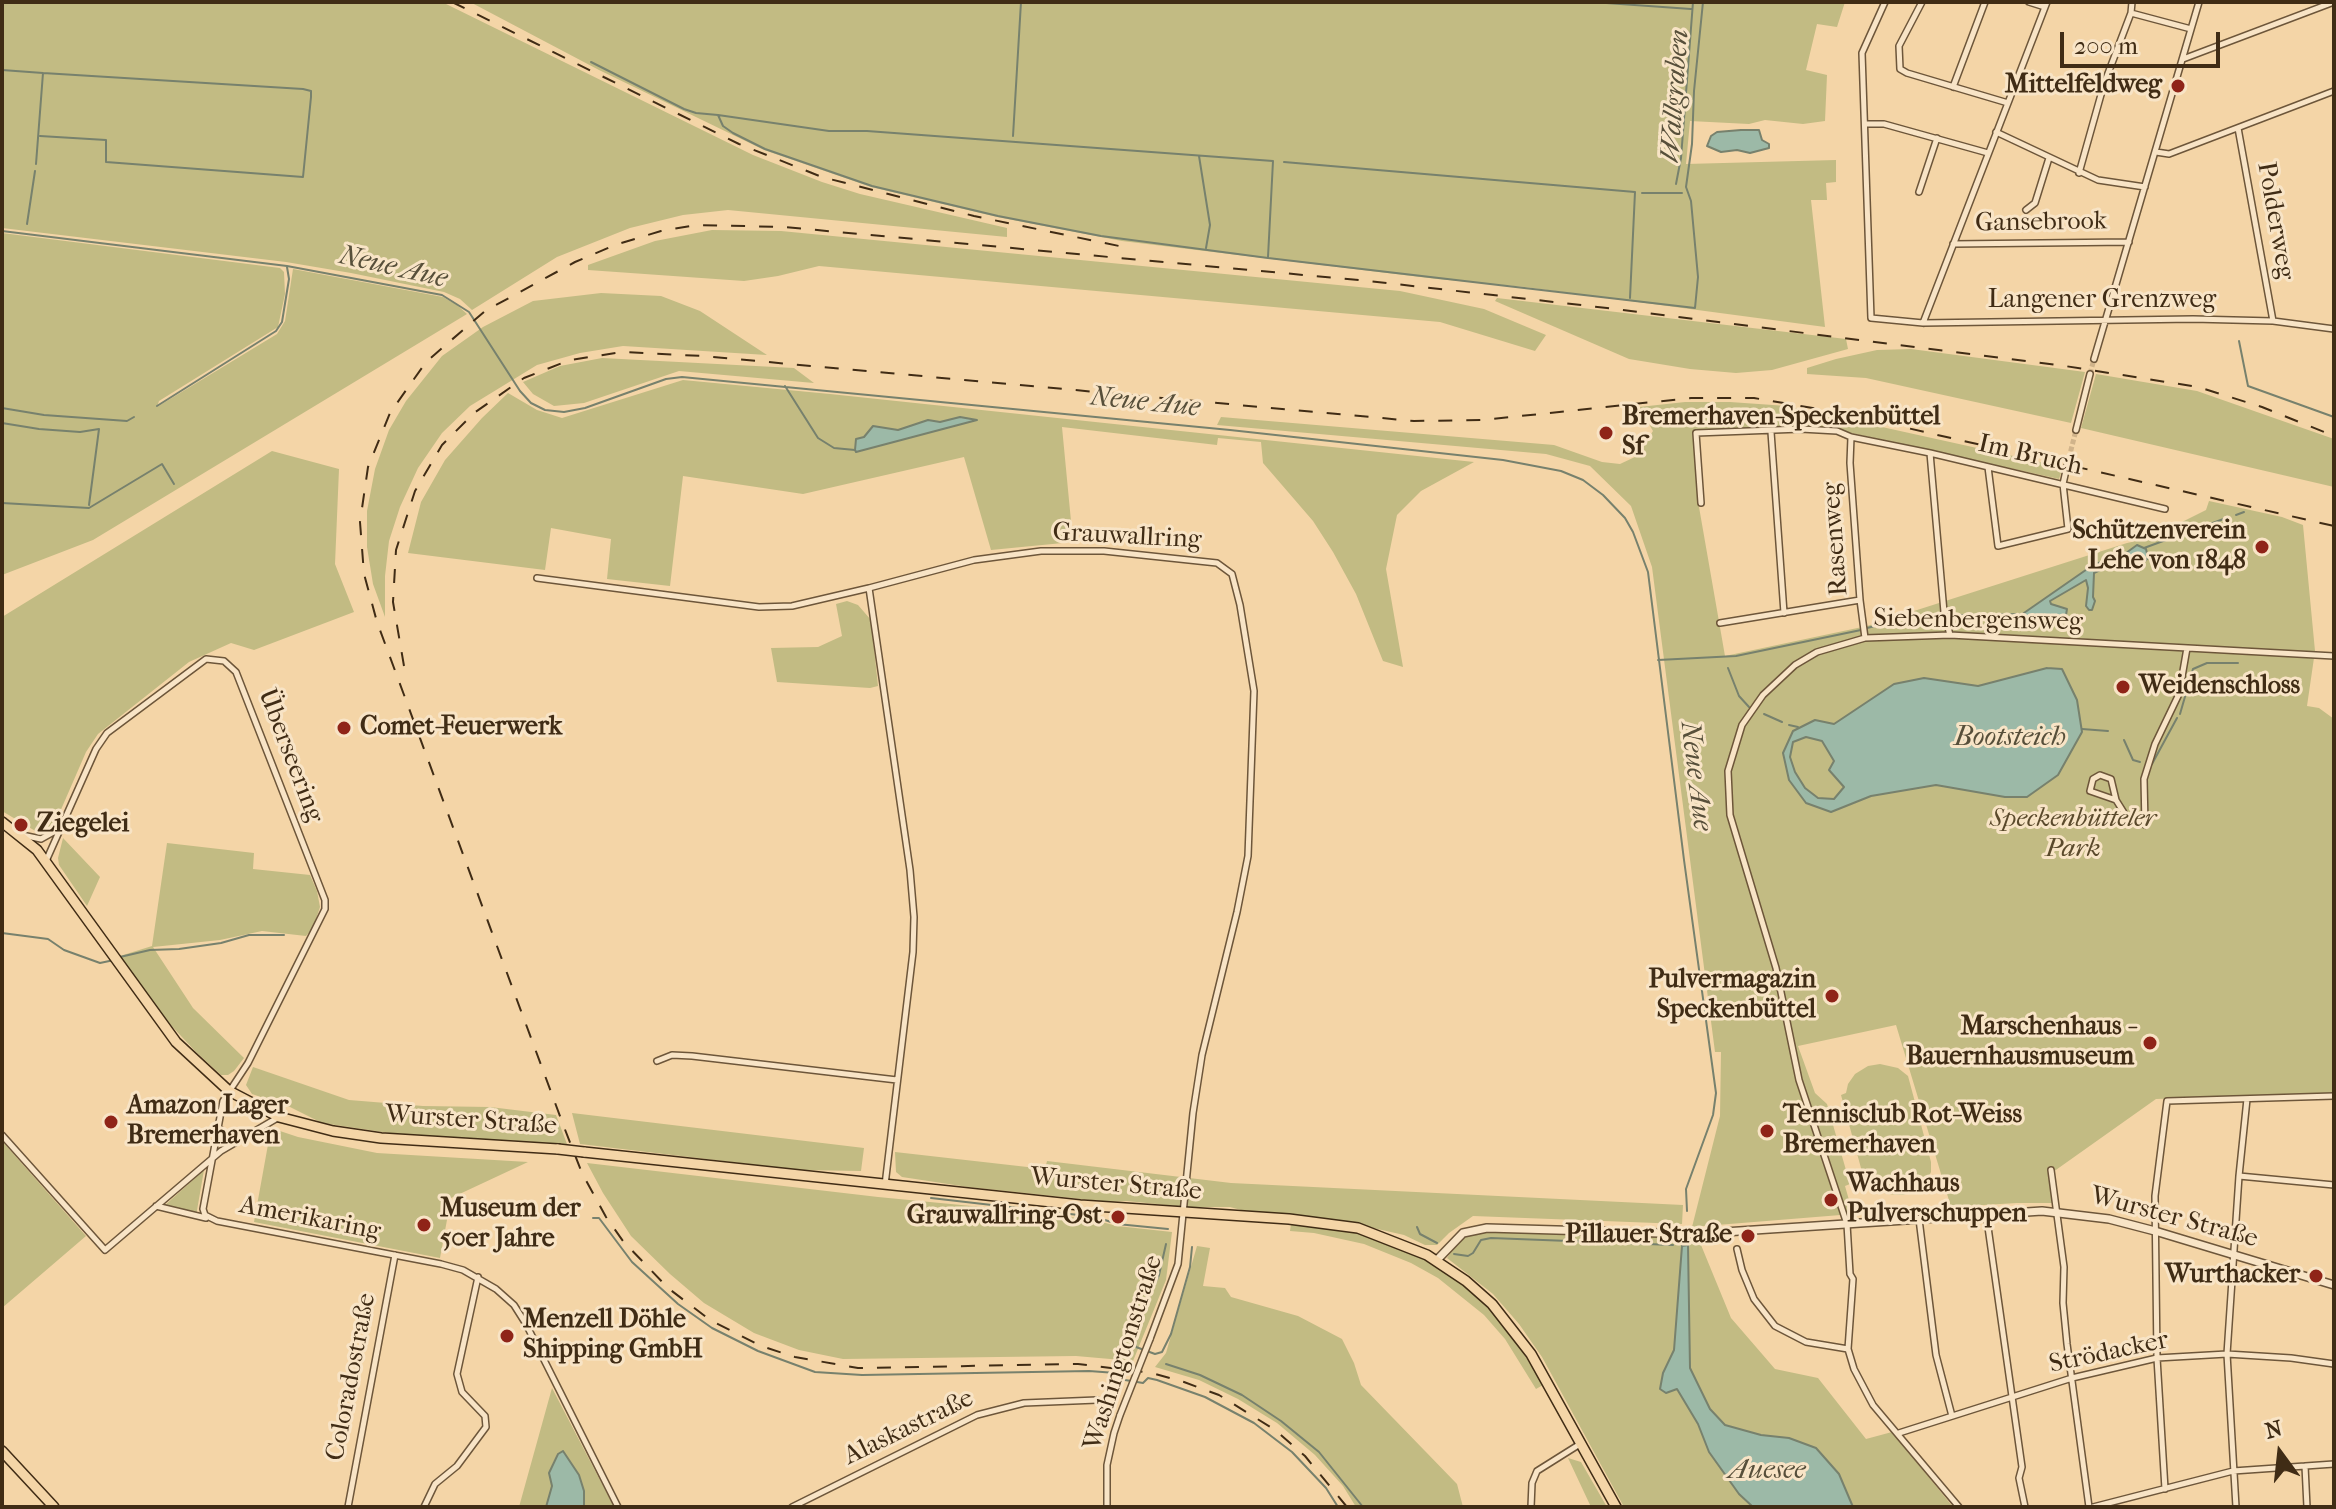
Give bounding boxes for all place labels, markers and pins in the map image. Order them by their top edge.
place label: Mittelfeldweg [2005,70,2162,102]
marker: Mittelfeldweg [2169,77,2187,95]
place label: Bremerhaven-Speckenbüttel Sf [1622,402,1940,464]
marker: Bremerhaven-Speckenbüttel Sf [1597,424,1615,442]
place label: Schützenverein Lehe von 1848 [2072,516,2246,578]
marker: Schützenverein Lehe von 1848 [2253,538,2271,556]
place label: Weidenschloss [2139,671,2300,703]
marker: Weidenschloss [2114,678,2132,696]
place label: Comet-Feuerwerk [360,712,562,744]
marker: Comet-Feuerwerk [335,719,353,737]
place label: Ziegelei [37,809,129,841]
marker: Ziegelei [12,816,30,834]
place label: Pulvermagazin Speckenbüttel [1648,965,1816,1026]
marker: Pulvermagazin Speckenbüttel [1823,987,1841,1005]
place label: Marschenhaus - Bauernhausmuseum [1906,1012,2134,1074]
marker: Marschenhaus - Bauernhausmuseum [2141,1034,2159,1052]
place label: Amazon Lager Bremerhaven [127,1091,288,1152]
place label: Tennisclub Rot-Weiss Bremerhaven [1783,1100,2022,1162]
marker: Amazon Lager Bremerhaven [102,1113,120,1131]
marker: Tennisclub Rot-Weiss Bremerhaven [1758,1122,1776,1140]
place label: Wachhaus Pulverschuppen [1847,1169,2027,1230]
marker: Wachhaus Pulverschuppen [1822,1191,1840,1209]
place label: Museum der 50er Jahre [440,1194,581,1256]
place label: Grauwallring-Ost [907,1201,1102,1233]
marker: Grauwallring-Ost [1109,1208,1127,1226]
marker: Museum der 50er Jahre [415,1216,433,1234]
place label: Pillauer Straße [1565,1220,1732,1252]
marker: Pillauer Straße [1739,1227,1757,1245]
place label: Wurthacker [2165,1260,2300,1292]
marker: Wurthacker [2307,1267,2325,1285]
place label: Menzell Döhle Shipping GmbH [523,1305,703,1366]
marker: Menzell Döhle Shipping GmbH [498,1327,516,1345]

